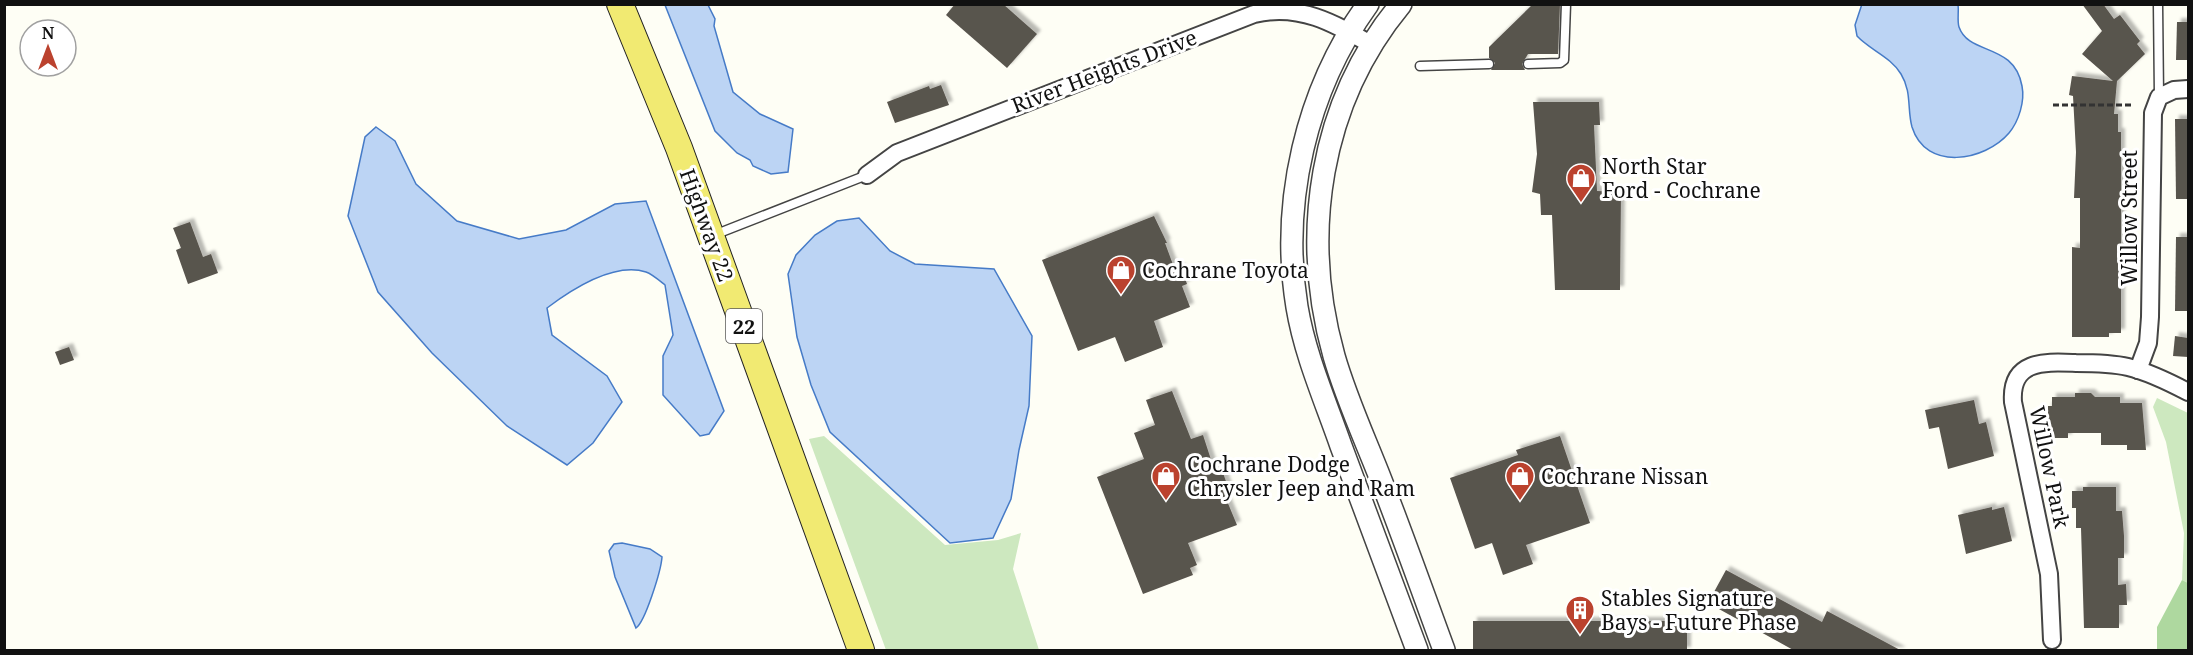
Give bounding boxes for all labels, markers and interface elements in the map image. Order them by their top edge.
north arrow [18,18,78,78]
text: N [42,22,55,44]
street label: River Heights Drive [1007,23,1201,119]
street label: Willow Street [2115,150,2143,286]
place label: North Star Ford - Cochrane [1602,152,1761,204]
shop icon: North Star Ford - Cochrane [1565,162,1597,204]
street label: Highway 22 [674,165,740,285]
shop icon: Cochrane Toyota [1105,254,1137,296]
place label: Cochrane Toyota [1142,256,1309,284]
road number: 22 [726,309,762,343]
street label: Willow Park [2023,403,2077,531]
place label: Cochrane Dodge Chrysler Jeep and Ram [1187,450,1415,502]
shop icon: Cochrane Dodge Chrysler Jeep and Ram [1150,460,1182,502]
shop icon: Cochrane Nissan [1504,460,1536,502]
place label: Cochrane Nissan [1541,462,1708,490]
place label: Stables Signature Bays - Future Phase [1601,584,1797,636]
building icon: Stables Signature Bays - Future Phase [1564,594,1596,636]

